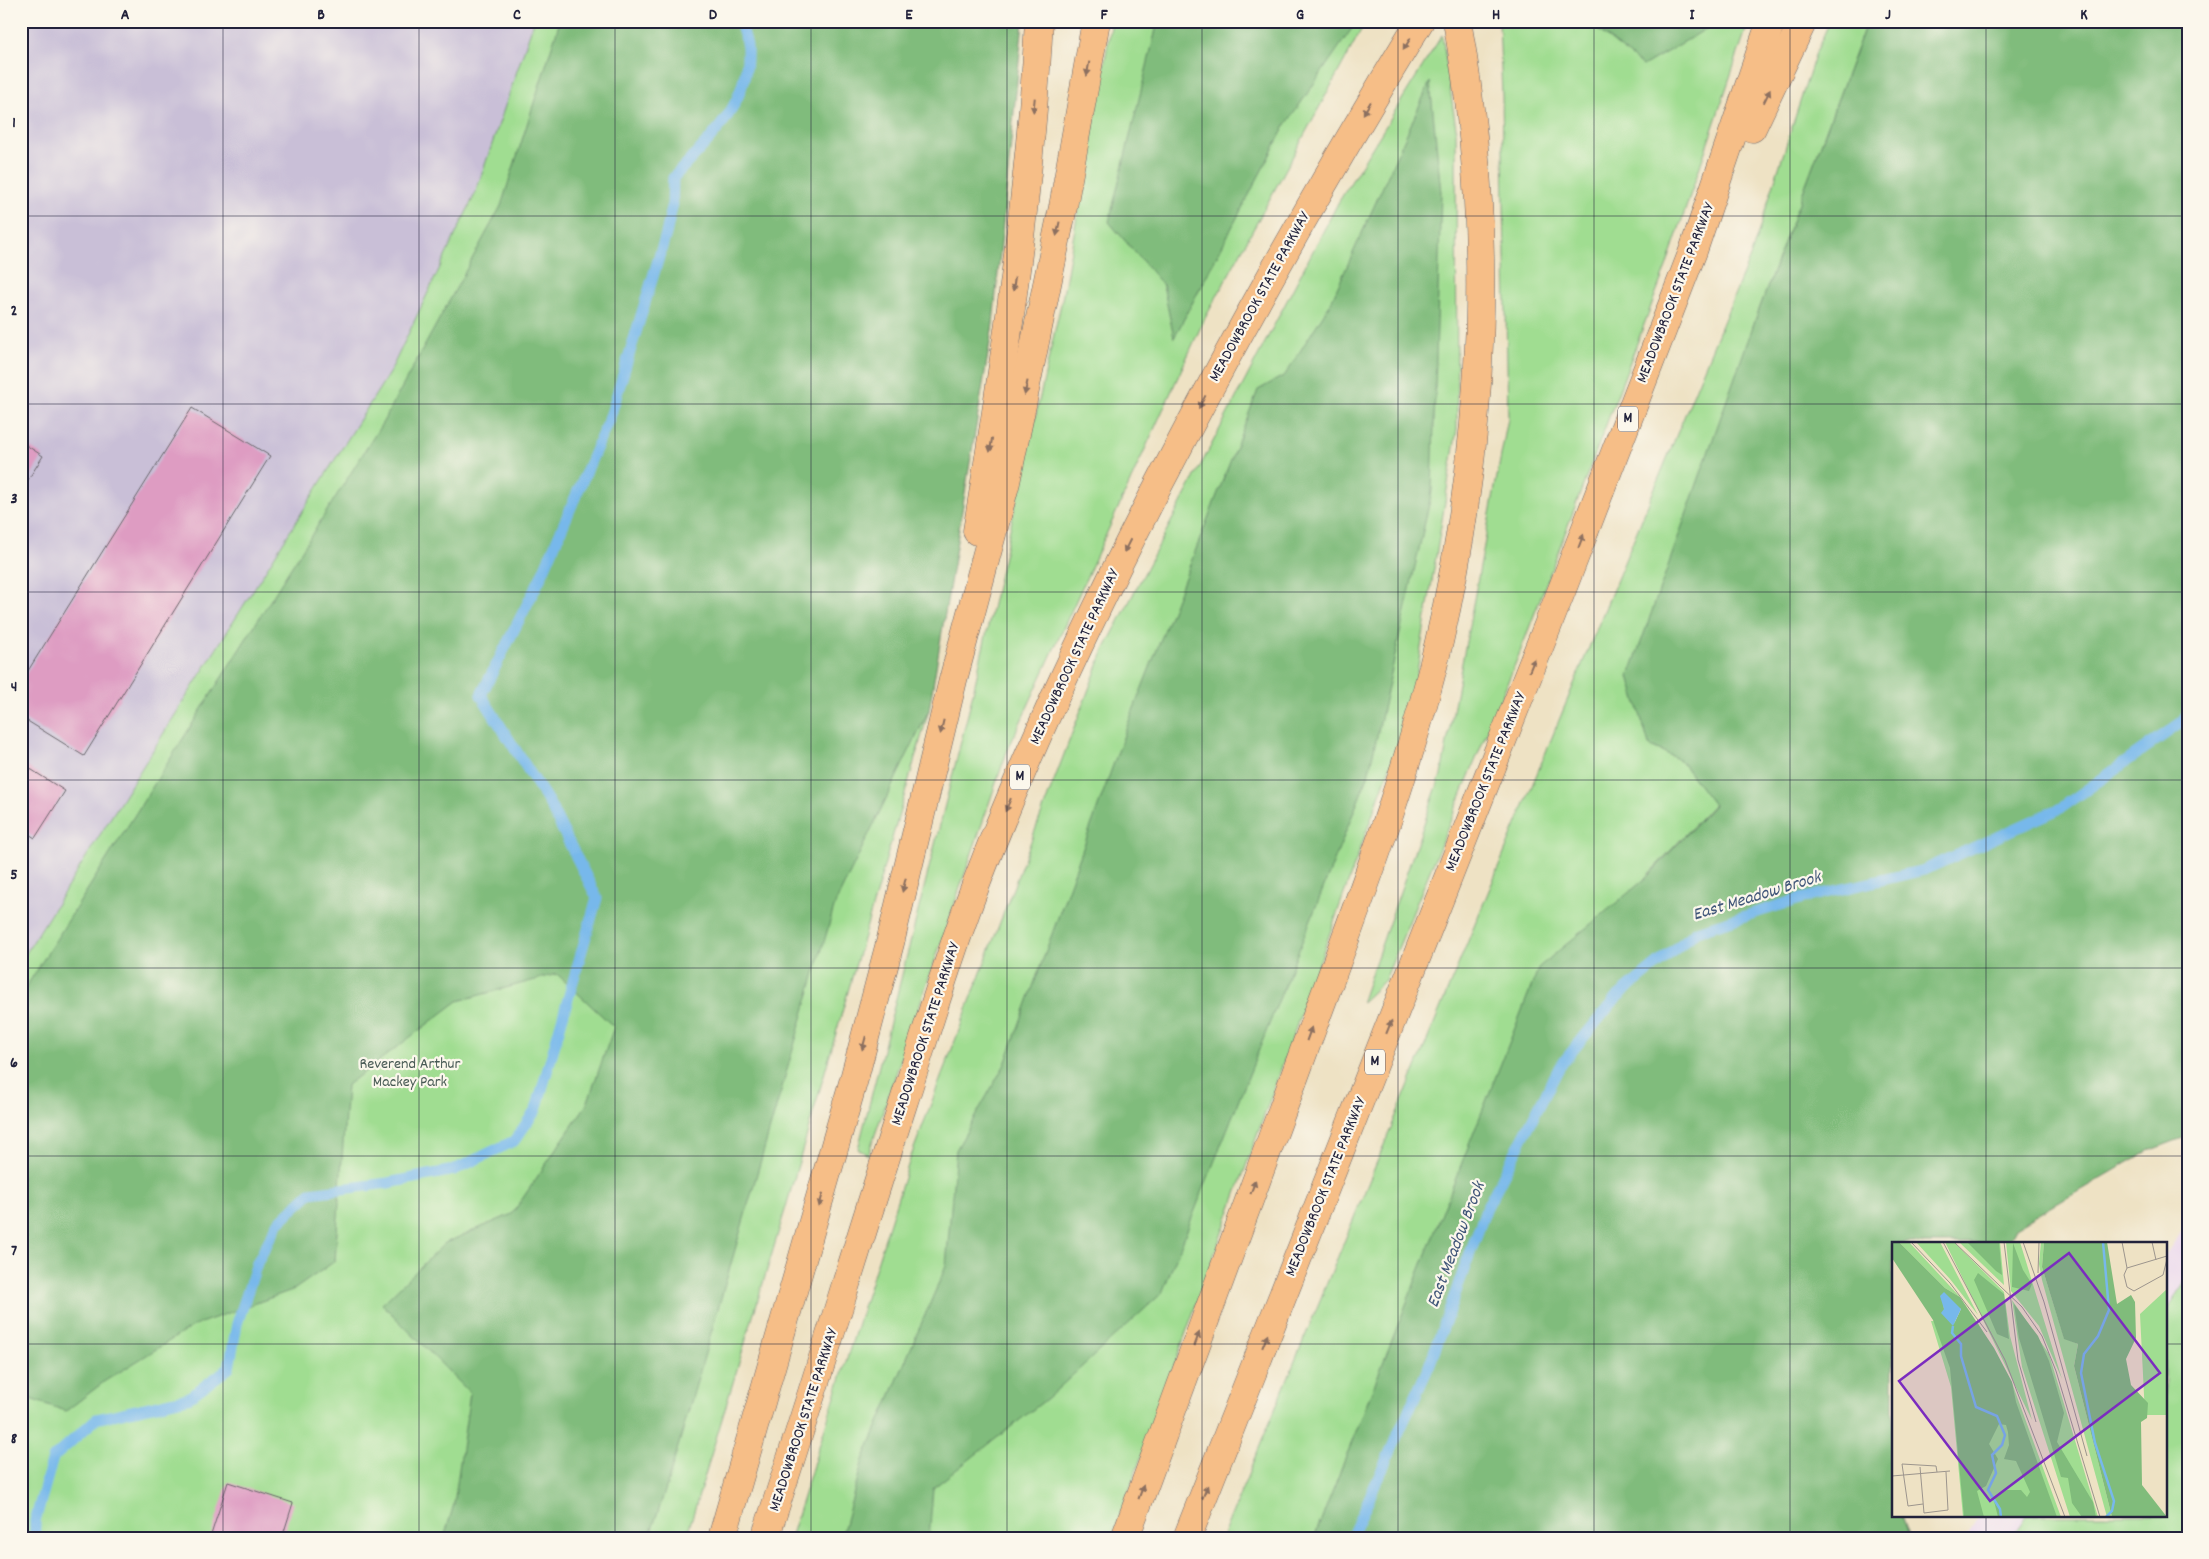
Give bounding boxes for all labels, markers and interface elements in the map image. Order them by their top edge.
text: A [121,4,130,27]
text: B [317,4,325,27]
text: C [513,4,521,27]
text: D [709,4,718,27]
text: E [905,4,913,27]
text: F [1100,4,1108,27]
text: G [1296,4,1304,27]
text: H [1492,4,1500,27]
text: I [1690,4,1696,27]
text: J [1885,4,1891,27]
text: K [2080,4,2088,27]
one-way arrow [1402,37,1411,50]
one-way arrow [1083,62,1091,78]
one-way arrow [1762,89,1771,104]
one-way arrow [1030,97,1038,113]
one-way arrow [1363,101,1372,114]
text: 1 [12,112,16,135]
street label: MEADOWBROOK STATE PARKWAY [1631,199,1721,386]
street label: MEADOWBROOK STATE PARKWAY [1204,207,1317,386]
one-way arrow [1054,222,1062,238]
one-way arrow [1010,276,1018,292]
text: 2 [11,300,18,323]
one-way arrow [1021,381,1029,397]
one-way arrow [1198,394,1206,409]
road number: M [1618,406,1638,432]
one-way arrow [987,437,995,453]
text: 3 [10,488,18,511]
one-way arrow [1577,534,1585,548]
one-way arrow [1123,539,1131,553]
street label: MEADOWBROOK STATE PARKWAY [1024,564,1126,749]
one-way arrow [1528,657,1536,672]
text: 4 [11,676,17,699]
street label: MEADOWBROOK STATE PARKWAY [1440,688,1533,875]
one-way arrow [938,720,946,735]
road number: M [1010,764,1030,790]
one-way arrow [1004,798,1012,812]
text: 5 [10,864,18,887]
water label: East Meadow Brook [1690,865,1826,928]
one-way arrow [900,878,908,893]
street label: MEADOWBROOK STATE PARKWAY [886,938,967,1129]
one-way arrow [1386,1020,1393,1035]
one-way arrow [1306,1027,1314,1042]
one-way arrow [859,1035,867,1050]
road number: M [1365,1050,1385,1074]
text: 6 [10,1052,18,1075]
park label: Reverend Arthur Mackey Park [360,1053,460,1094]
street label: MEADOWBROOK STATE PARKWAY [1280,1093,1373,1280]
water label: East Meadow Brook [1422,1177,1493,1311]
one-way arrow [1249,1179,1257,1194]
one-way arrow [816,1192,824,1207]
text: 7 [11,1240,17,1263]
inset map [1892,1242,2166,1516]
street label: MEADOWBROOK STATE PARKWAY [764,1324,845,1515]
one-way arrow [1194,1332,1201,1347]
one-way arrow [1261,1333,1269,1348]
text: 8 [11,1428,18,1451]
one-way arrow [1137,1484,1145,1499]
one-way arrow [1202,1485,1209,1500]

